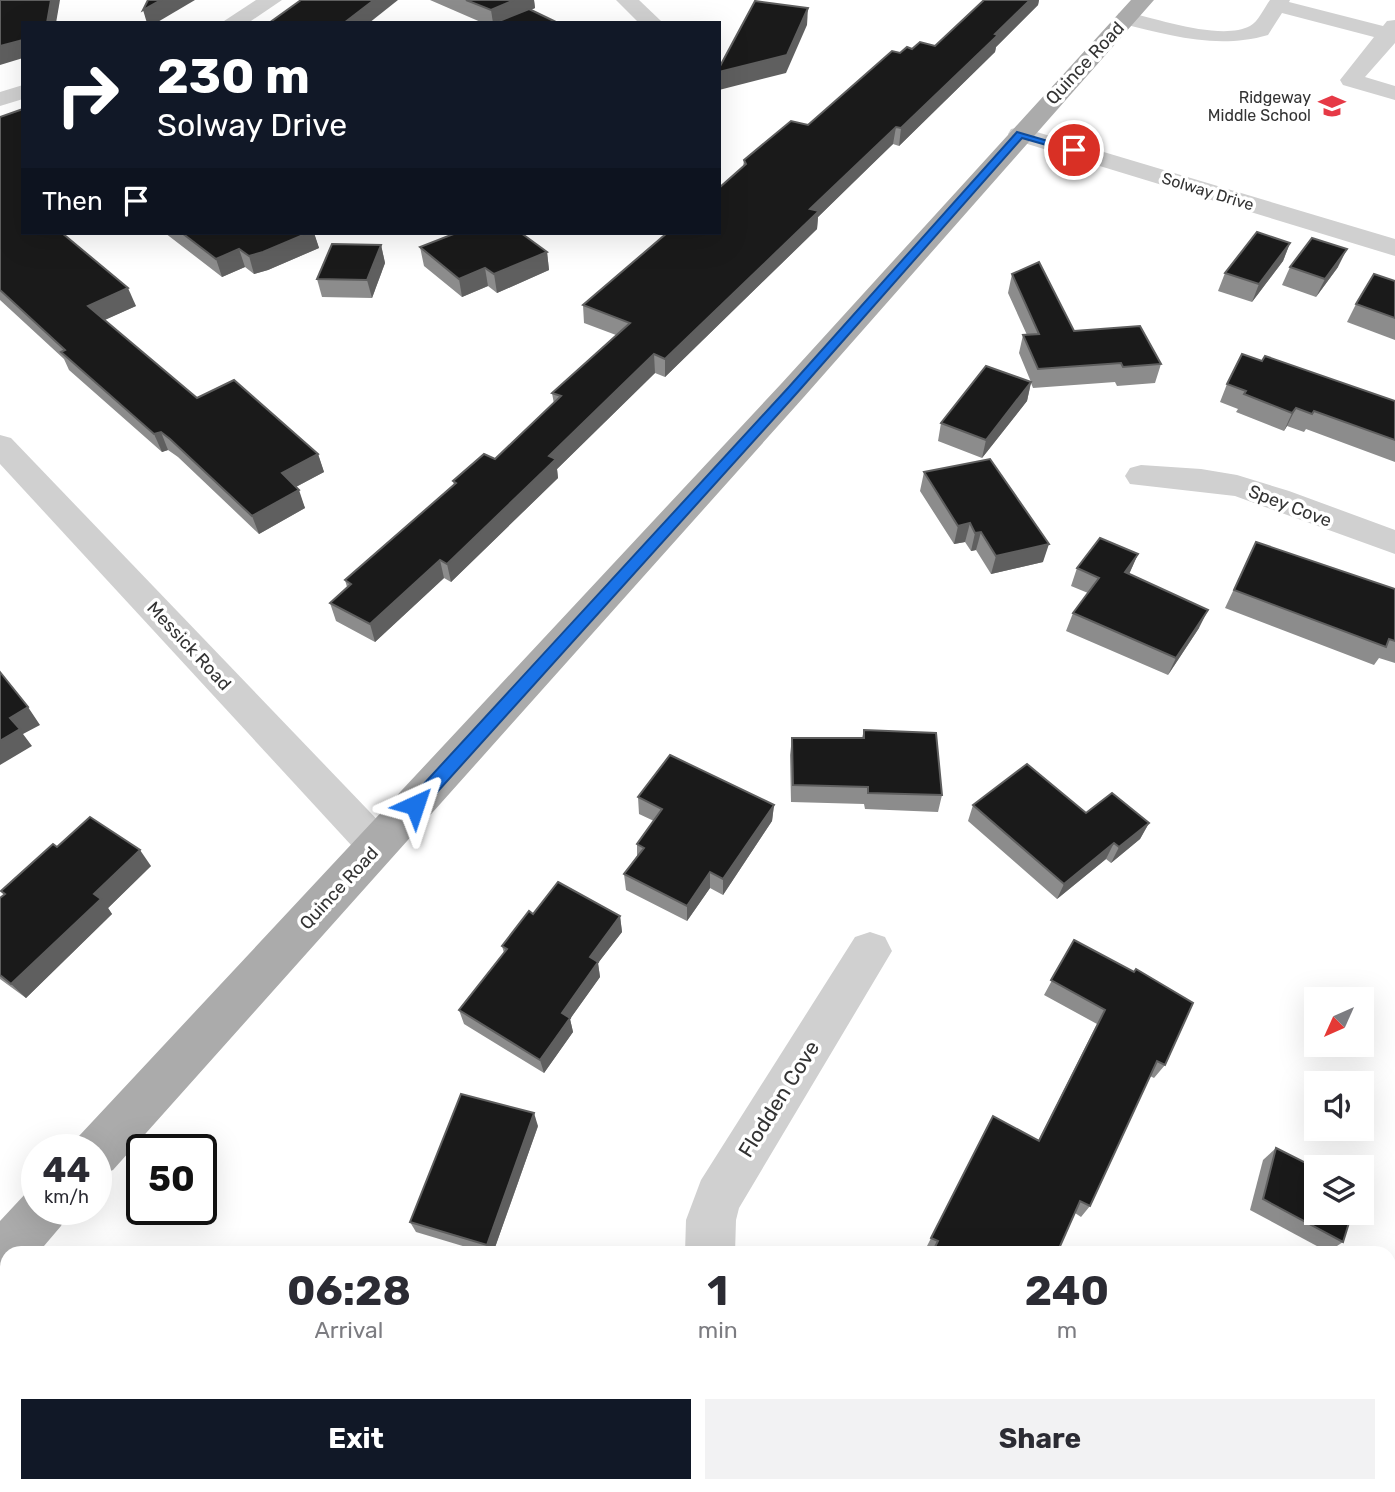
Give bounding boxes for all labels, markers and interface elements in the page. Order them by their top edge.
street label: Quince Road [1041,17,1129,109]
text: 230 m [157,47,310,105]
icon: right [42,49,133,140]
place label: Ridgeway Middle School [1208,88,1311,125]
school or university icon: Ridgeway Middle School [1317,91,1347,121]
text: Solway Drive [157,106,347,144]
pin [1044,120,1104,180]
icon: arrive [1055,131,1093,169]
street label: Solway Drive [1160,168,1256,214]
icon: arrive [117,182,155,220]
text: Then [42,186,103,217]
street label: Spey Cove [1245,480,1335,532]
street label: Messick Road [142,597,236,695]
position arrow [378,768,452,842]
street label: Quince Road [295,842,383,934]
north arrow [1304,987,1374,1057]
map controls [1304,987,1374,1225]
street label: Flodden Cove [733,1036,824,1162]
button: sound [1304,1071,1374,1141]
speed limit sign: 50 [126,1134,217,1225]
text: 44 [43,1149,90,1191]
button: layers [1304,1155,1374,1225]
text: km/h [44,1186,89,1208]
text: 06:28 [287,1266,411,1316]
text: 1 [707,1266,728,1316]
text: 240 [1025,1266,1109,1316]
text: Arrival [314,1316,383,1344]
text: min [698,1316,738,1344]
text: m [1057,1316,1077,1344]
button: Exit [21,1399,691,1479]
button: Share [705,1399,1375,1479]

